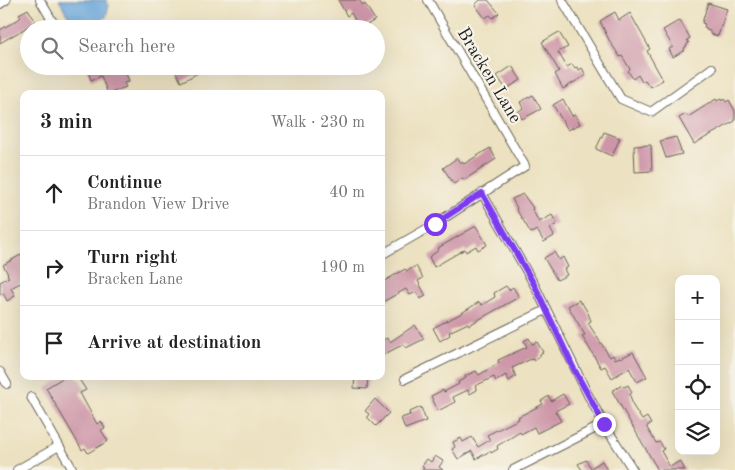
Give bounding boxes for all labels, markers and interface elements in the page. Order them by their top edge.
search box [20,20,385,75]
street label: Bracken Lane [454,25,525,126]
icon: search [38,34,66,62]
text: Search here [78,38,175,57]
text: 3 min [40,112,93,133]
text: Walk · 230 m [270,115,365,131]
text: Continue [87,174,162,193]
icon: ahead [40,179,68,207]
text: 40 m [329,185,365,201]
text: Brandon View Drive [87,197,229,213]
route start [424,213,447,236]
text: Turn right [87,249,177,268]
icon: right [40,254,68,282]
text: 190 m [320,260,365,276]
text: Bracken Lane [87,272,183,288]
map controls [675,275,720,455]
button: + [675,275,720,320]
button: − [675,320,720,365]
icon: arrive [40,329,68,357]
text: Arrive at destination [87,334,261,353]
button: locate [675,365,720,410]
button: layers [675,410,720,455]
route end [593,413,616,436]

